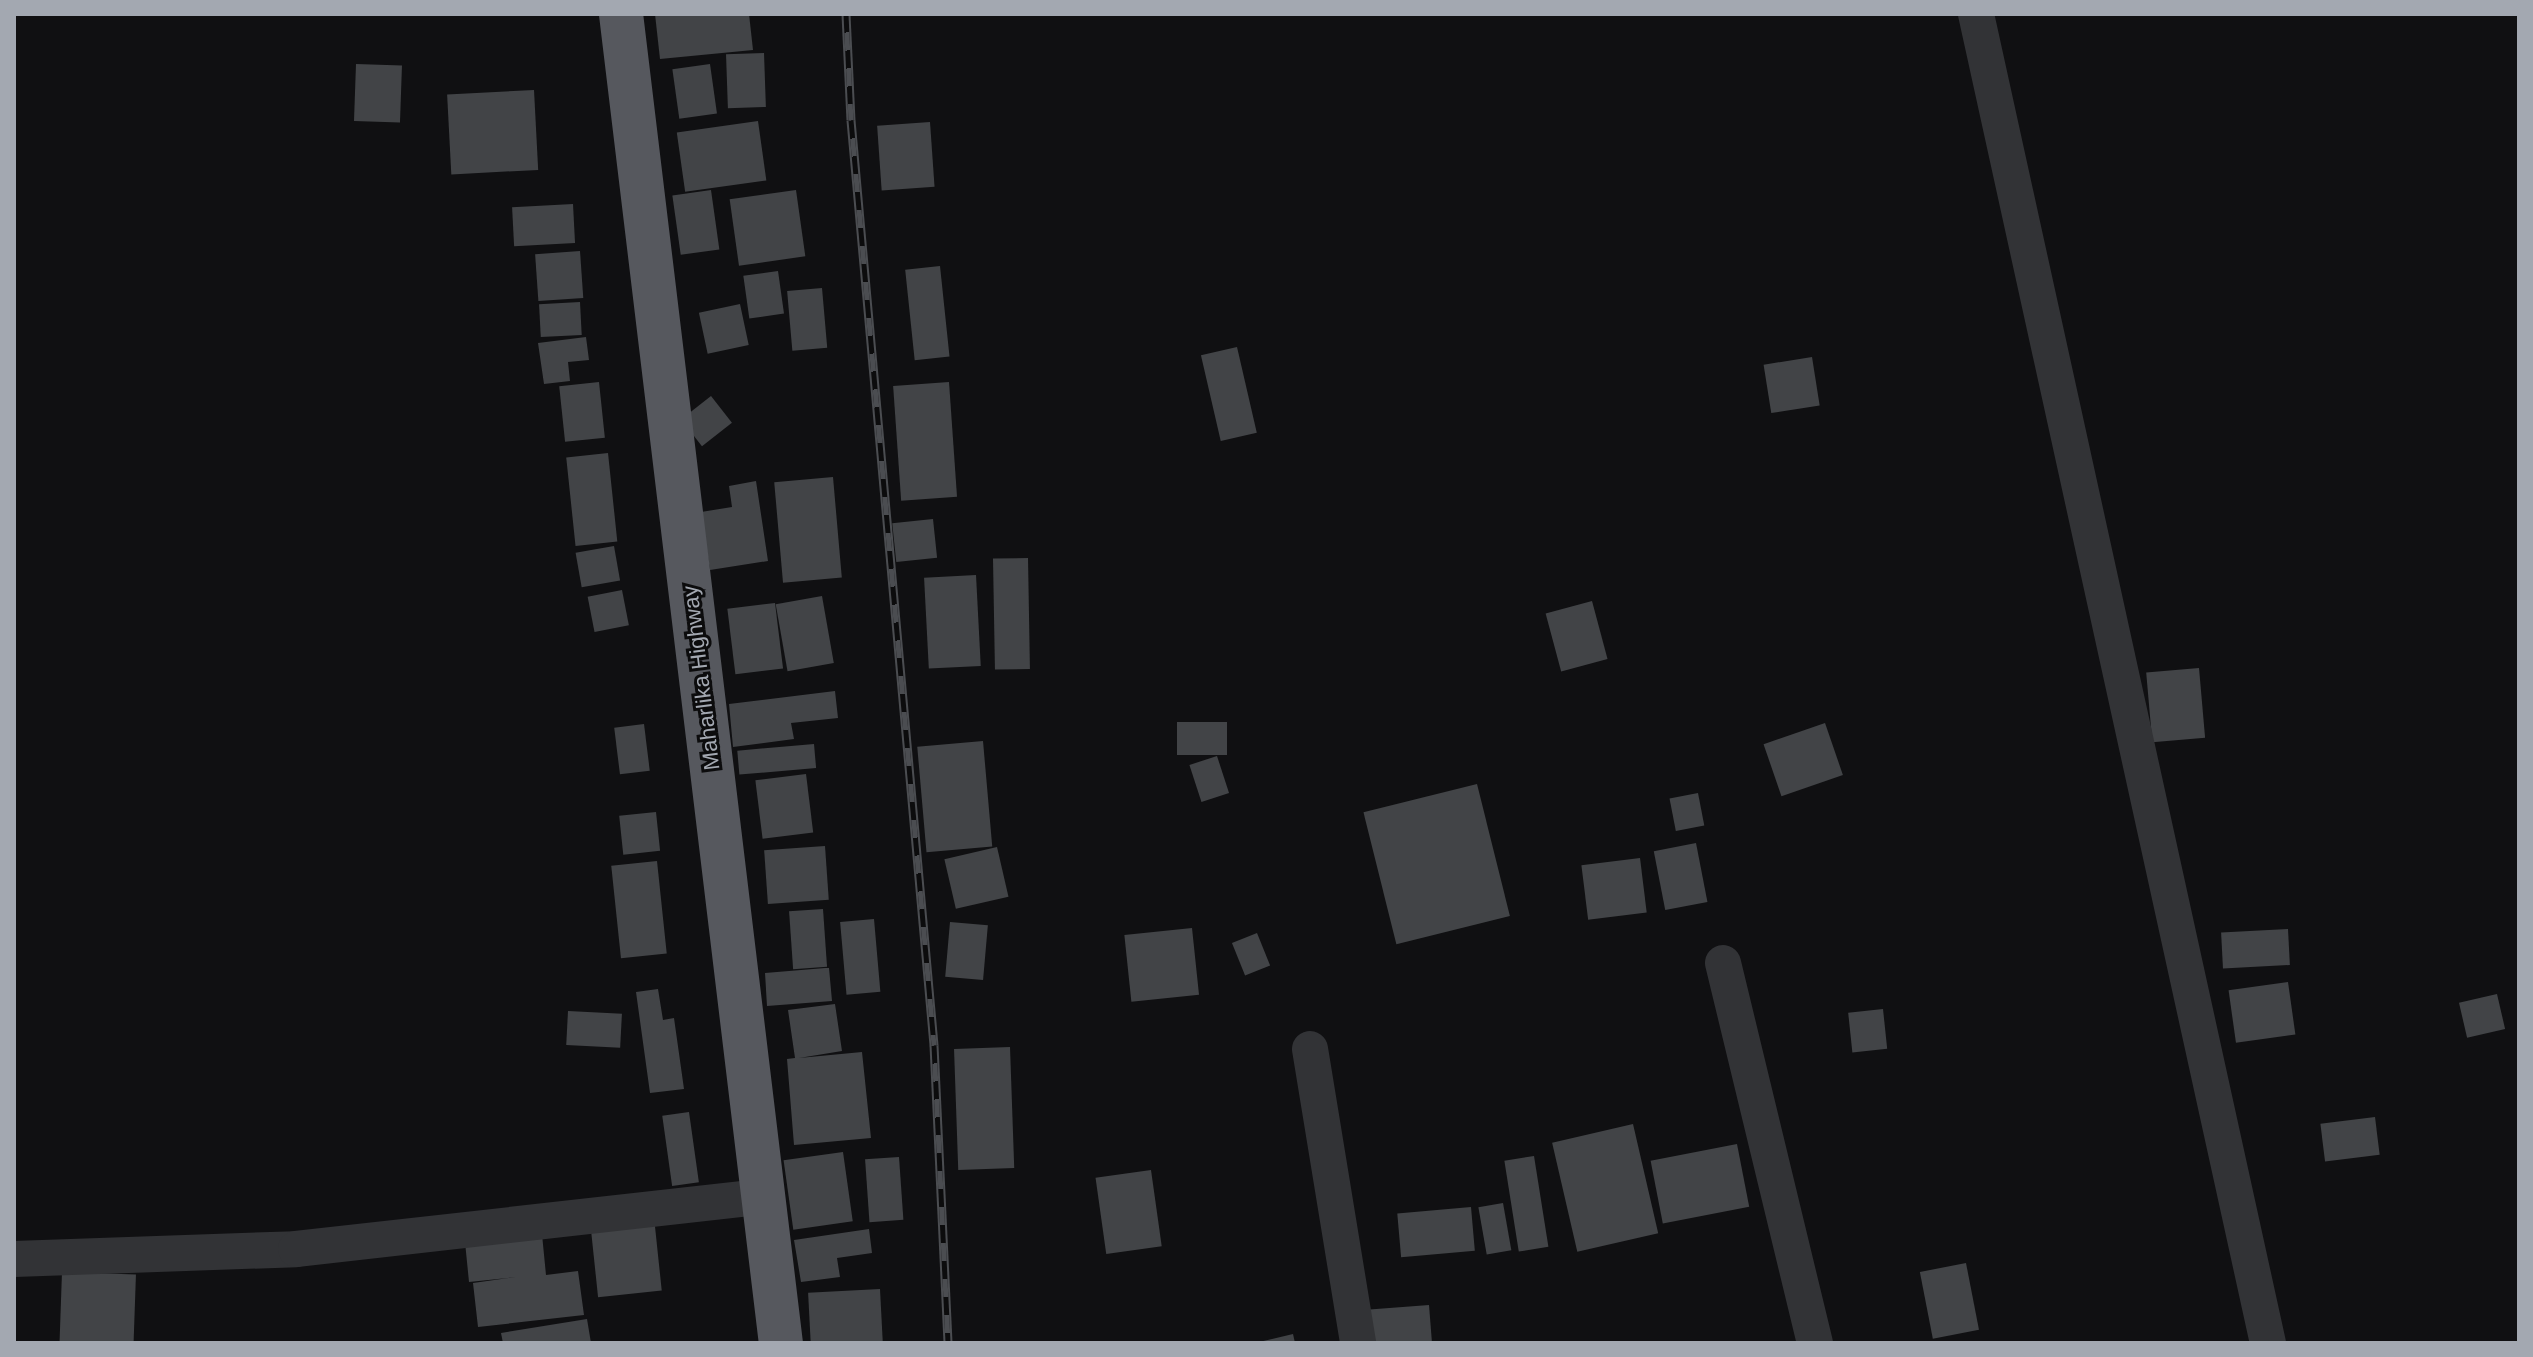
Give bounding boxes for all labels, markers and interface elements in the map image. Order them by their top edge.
street label: Maharlika Highway [677,584,725,772]

